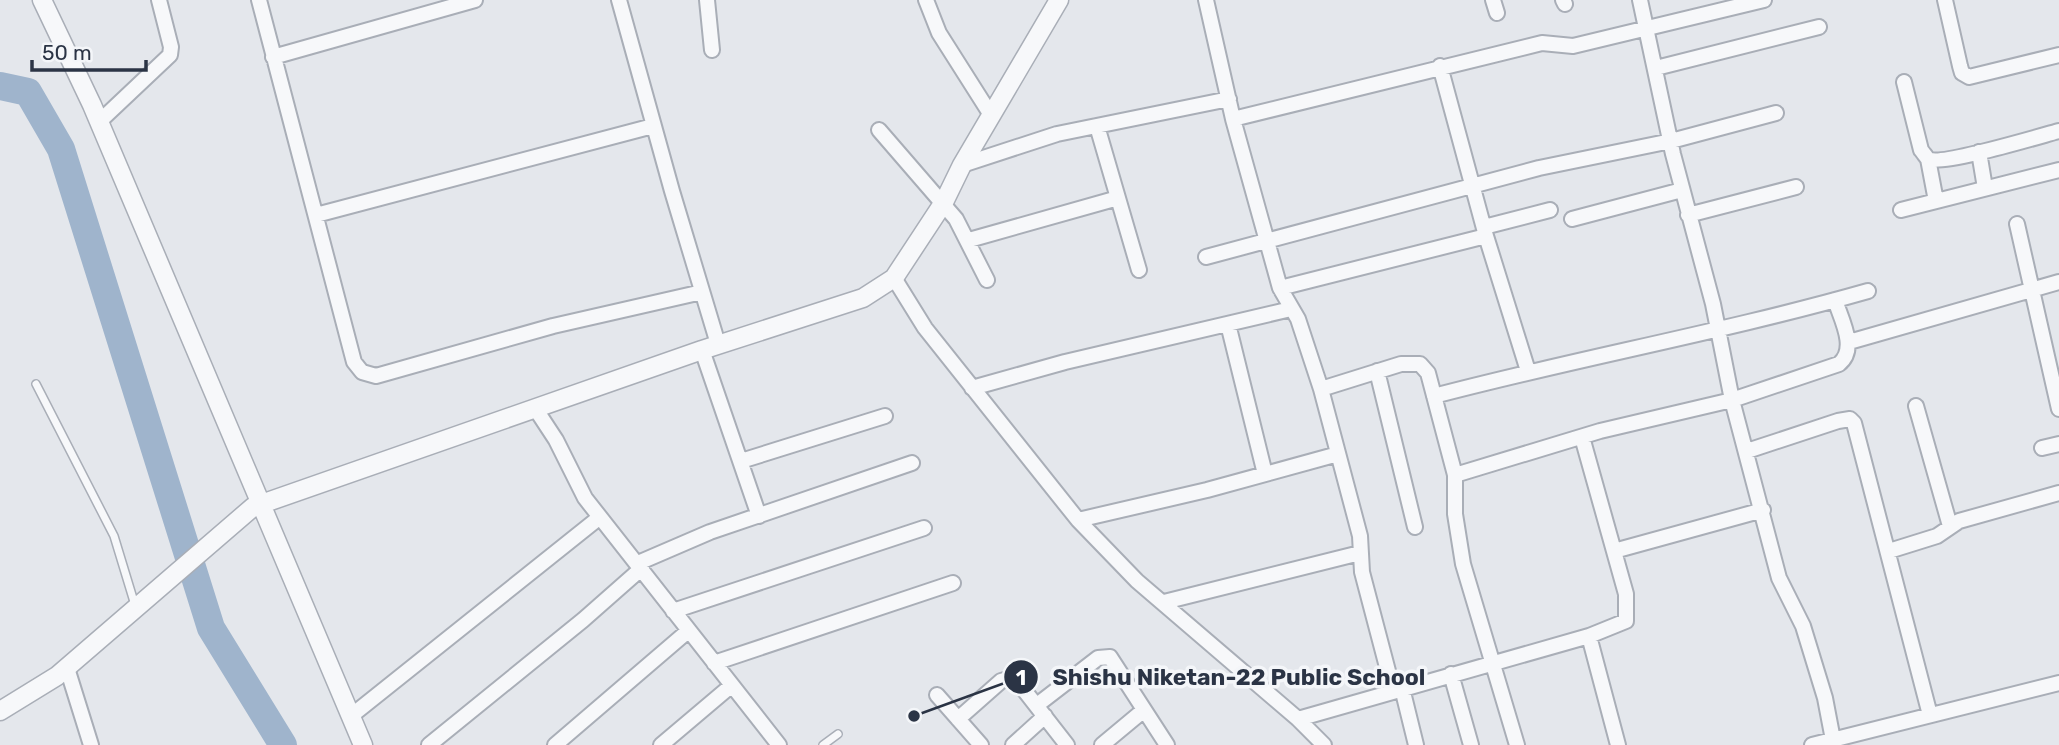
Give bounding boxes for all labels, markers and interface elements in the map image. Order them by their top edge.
scale bar [32,28,145,72]
text: 50 m [42,40,92,65]
callout: Shishu Niketan-22 Public School [1004,655,1440,699]
text: Shishu Niketan-22 Public School [1053,663,1425,691]
text: 1 [1016,665,1026,690]

